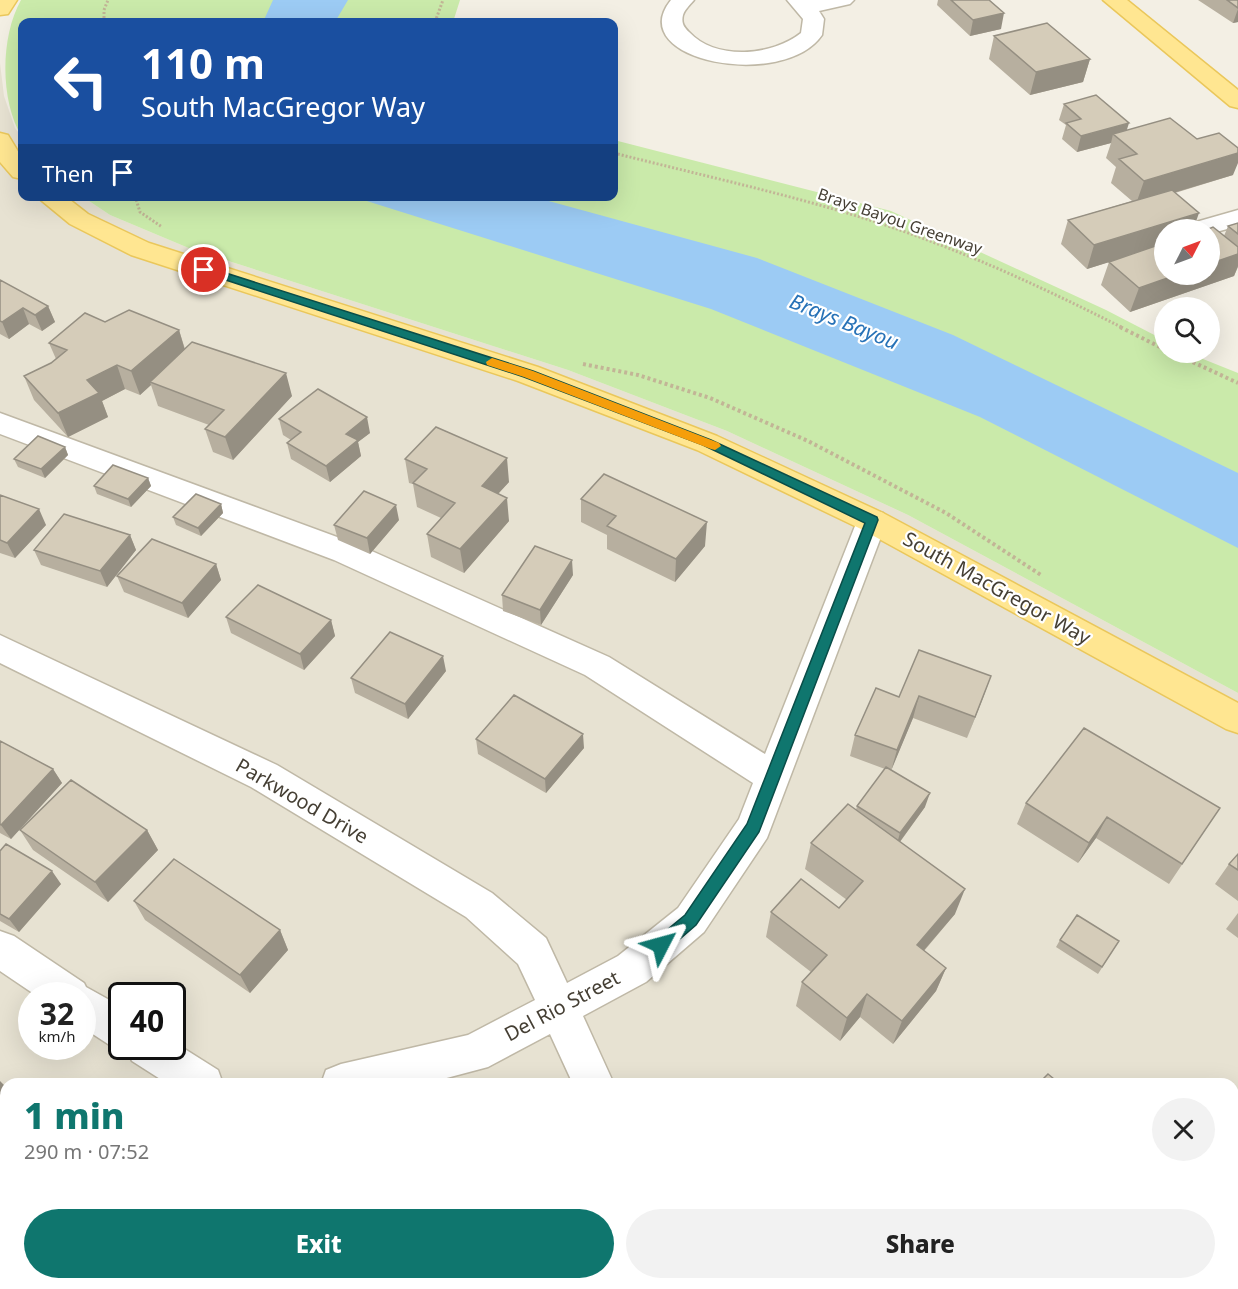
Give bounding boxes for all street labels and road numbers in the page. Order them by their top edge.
street label: Brays Bayou Greenway [815,183,986,260]
street label: South MacGregor Way [899,525,1096,651]
street label: Parkwood Drive [231,752,374,850]
street label: Del Rio Street [499,964,624,1047]

